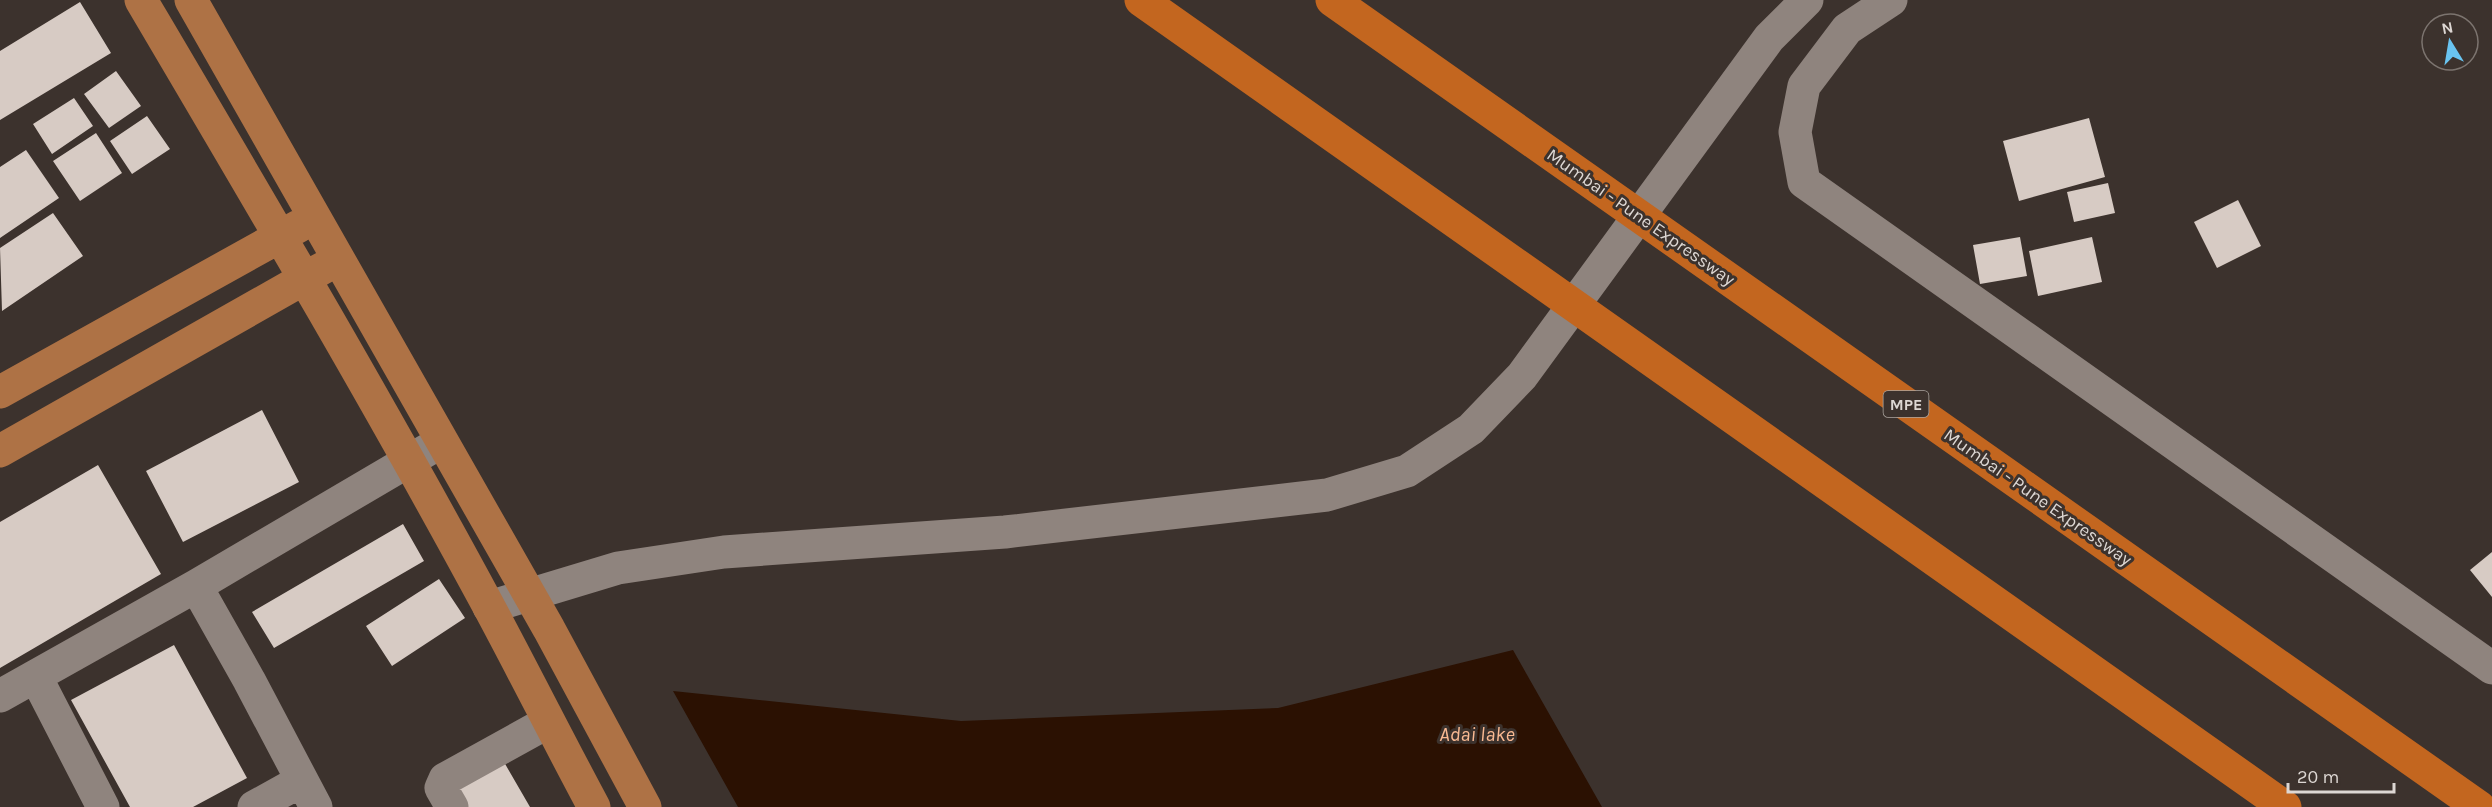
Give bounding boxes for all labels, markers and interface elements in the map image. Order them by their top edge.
north arrow [2420,12,2480,72]
text: N [2440,17,2455,38]
street label: Mumbai - Pune Expressway [1543,144,1740,291]
road number: MPE [1884,391,1928,417]
street label: Mumbai - Pune Expressway [1940,424,2137,571]
water label: Adai lake [1439,723,1515,746]
scale bar [2288,756,2394,794]
text: 20 m [2297,766,2339,788]

